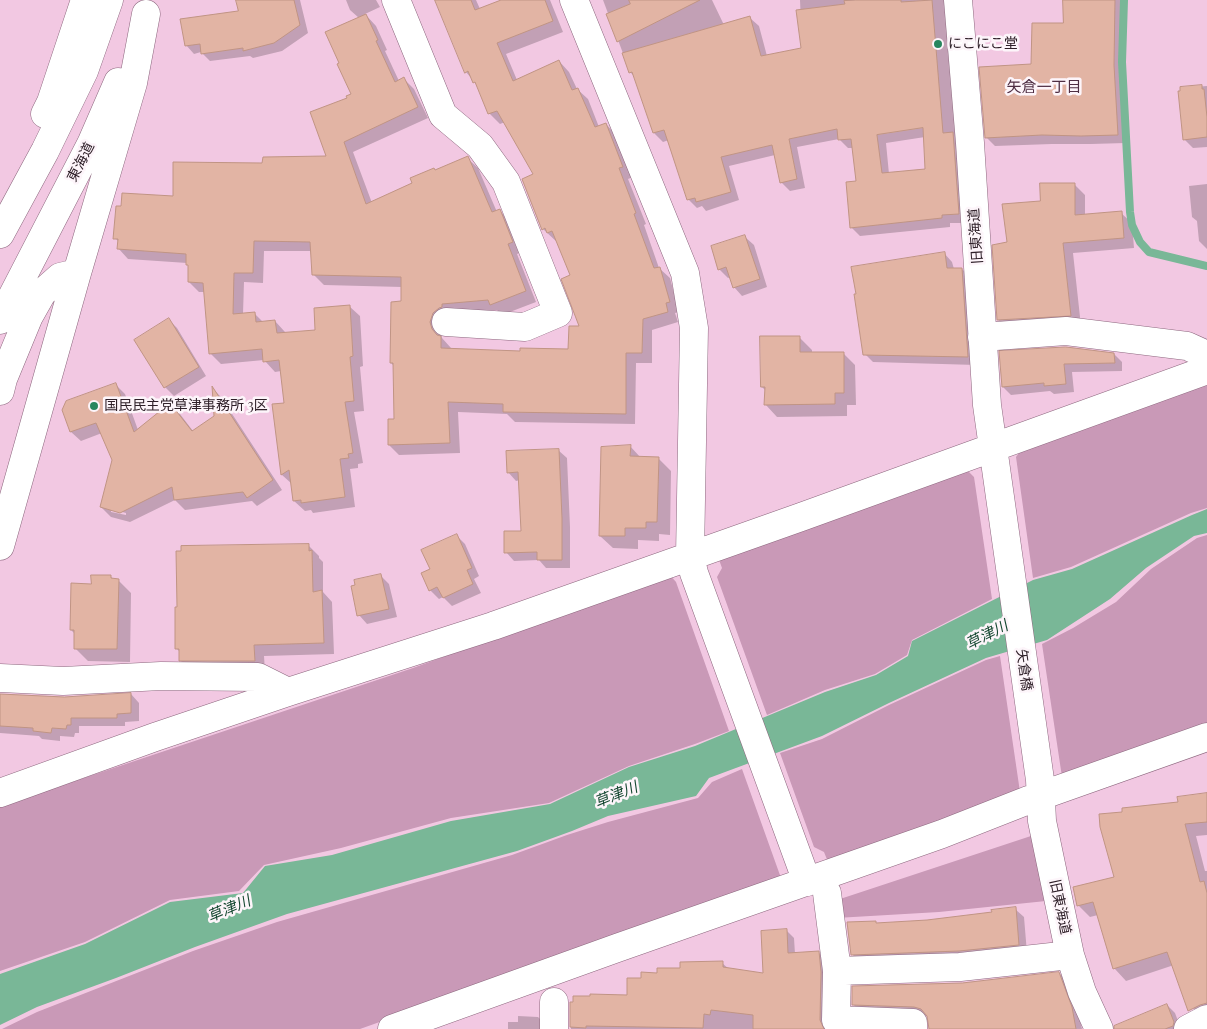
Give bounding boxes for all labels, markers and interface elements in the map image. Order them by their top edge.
place label: にこにこ堂 [948,36,1018,52]
marker: にこにこ堂 [932,38,944,50]
district label: 矢倉一丁目 [1007,78,1081,96]
street label: 東海道 [64,139,98,185]
street label: 旧東海道 [966,207,986,265]
place label: 国民民主党草津事務所 3区 [104,398,268,414]
marker: 国民民主党草津事務所 3区 [88,400,100,412]
water label: 草津川 [963,617,1011,653]
street label: 矢倉橋 [1013,648,1035,692]
water label: 草津川 [592,778,640,812]
street label: 旧東海道 [1046,878,1074,936]
water label: 草津川 [205,892,253,926]

